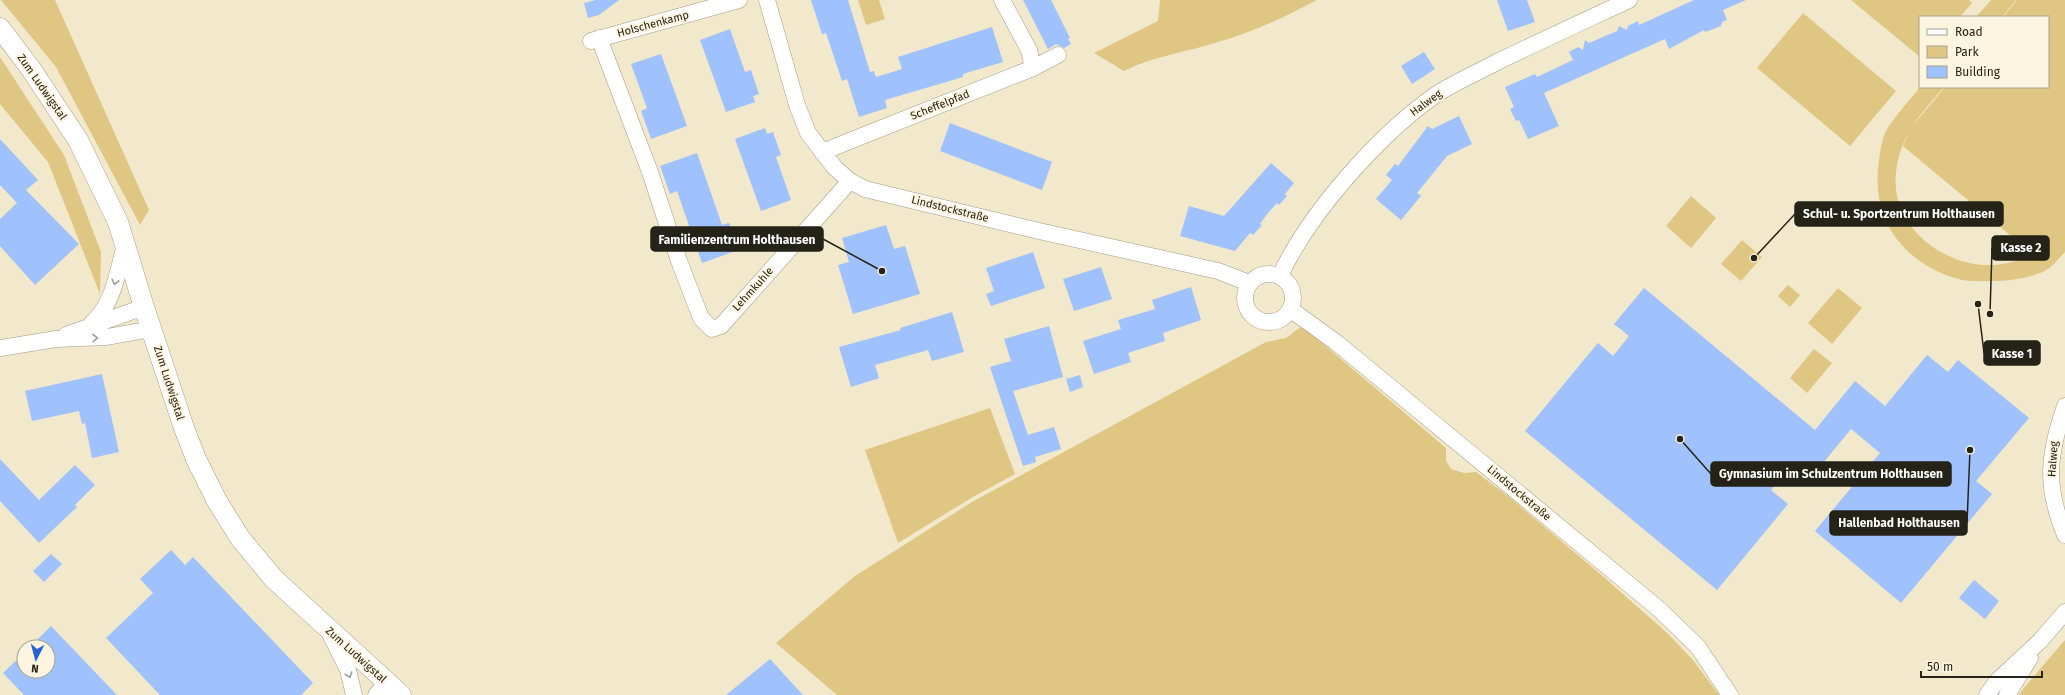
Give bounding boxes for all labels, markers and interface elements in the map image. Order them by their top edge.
street label: Holschenkamp [616,8,690,40]
legend [1919,16,2049,88]
text: Road [1955,25,1983,39]
text: Park [1955,45,1979,59]
street label: Zum Ludwigstal [14,52,70,122]
text: Building [1955,65,2001,79]
street label: Scheffelpfad [908,87,972,123]
street label: Halweg [1408,87,1445,119]
street label: Lindstockstraße [910,193,990,225]
callout: Schul- u. Sportzentrum Holthausen [1795,202,2003,226]
text: Schul- u. Sportzentrum Holthausen [1803,207,1995,221]
callout: Familienzentrum Holthausen [651,227,823,251]
text: Familienzentrum Holthausen [659,233,816,247]
callout: Kasse 2 [1992,236,2049,260]
text: Kasse 2 [2000,241,2042,255]
street label: Lehmkuhle [730,264,776,314]
one-way arrow [111,279,119,286]
one-way arrow [92,333,98,342]
callout: Kasse 1 [1984,341,2040,365]
street label: Zum Ludwigstal [151,344,187,422]
text: Kasse 1 [1992,347,2032,361]
street label: Halweg [2045,440,2061,478]
callout: Gymnasium im Schulzentrum Holthausen [1711,462,1951,486]
street label: Lindstockstraße [1484,463,1554,523]
text: Gymnasium im Schulzentrum Holthausen [1719,467,1943,481]
callout: Hallenbad Holthausen [1830,511,1967,535]
text: Hallenbad Holthausen [1838,516,1960,530]
street label: Zum Ludwigstal [323,624,389,686]
north arrow [16,639,56,679]
scale bar [1921,653,2042,679]
text: 50 m [1927,660,1953,674]
text: N [31,662,39,675]
one-way arrow [345,671,353,678]

